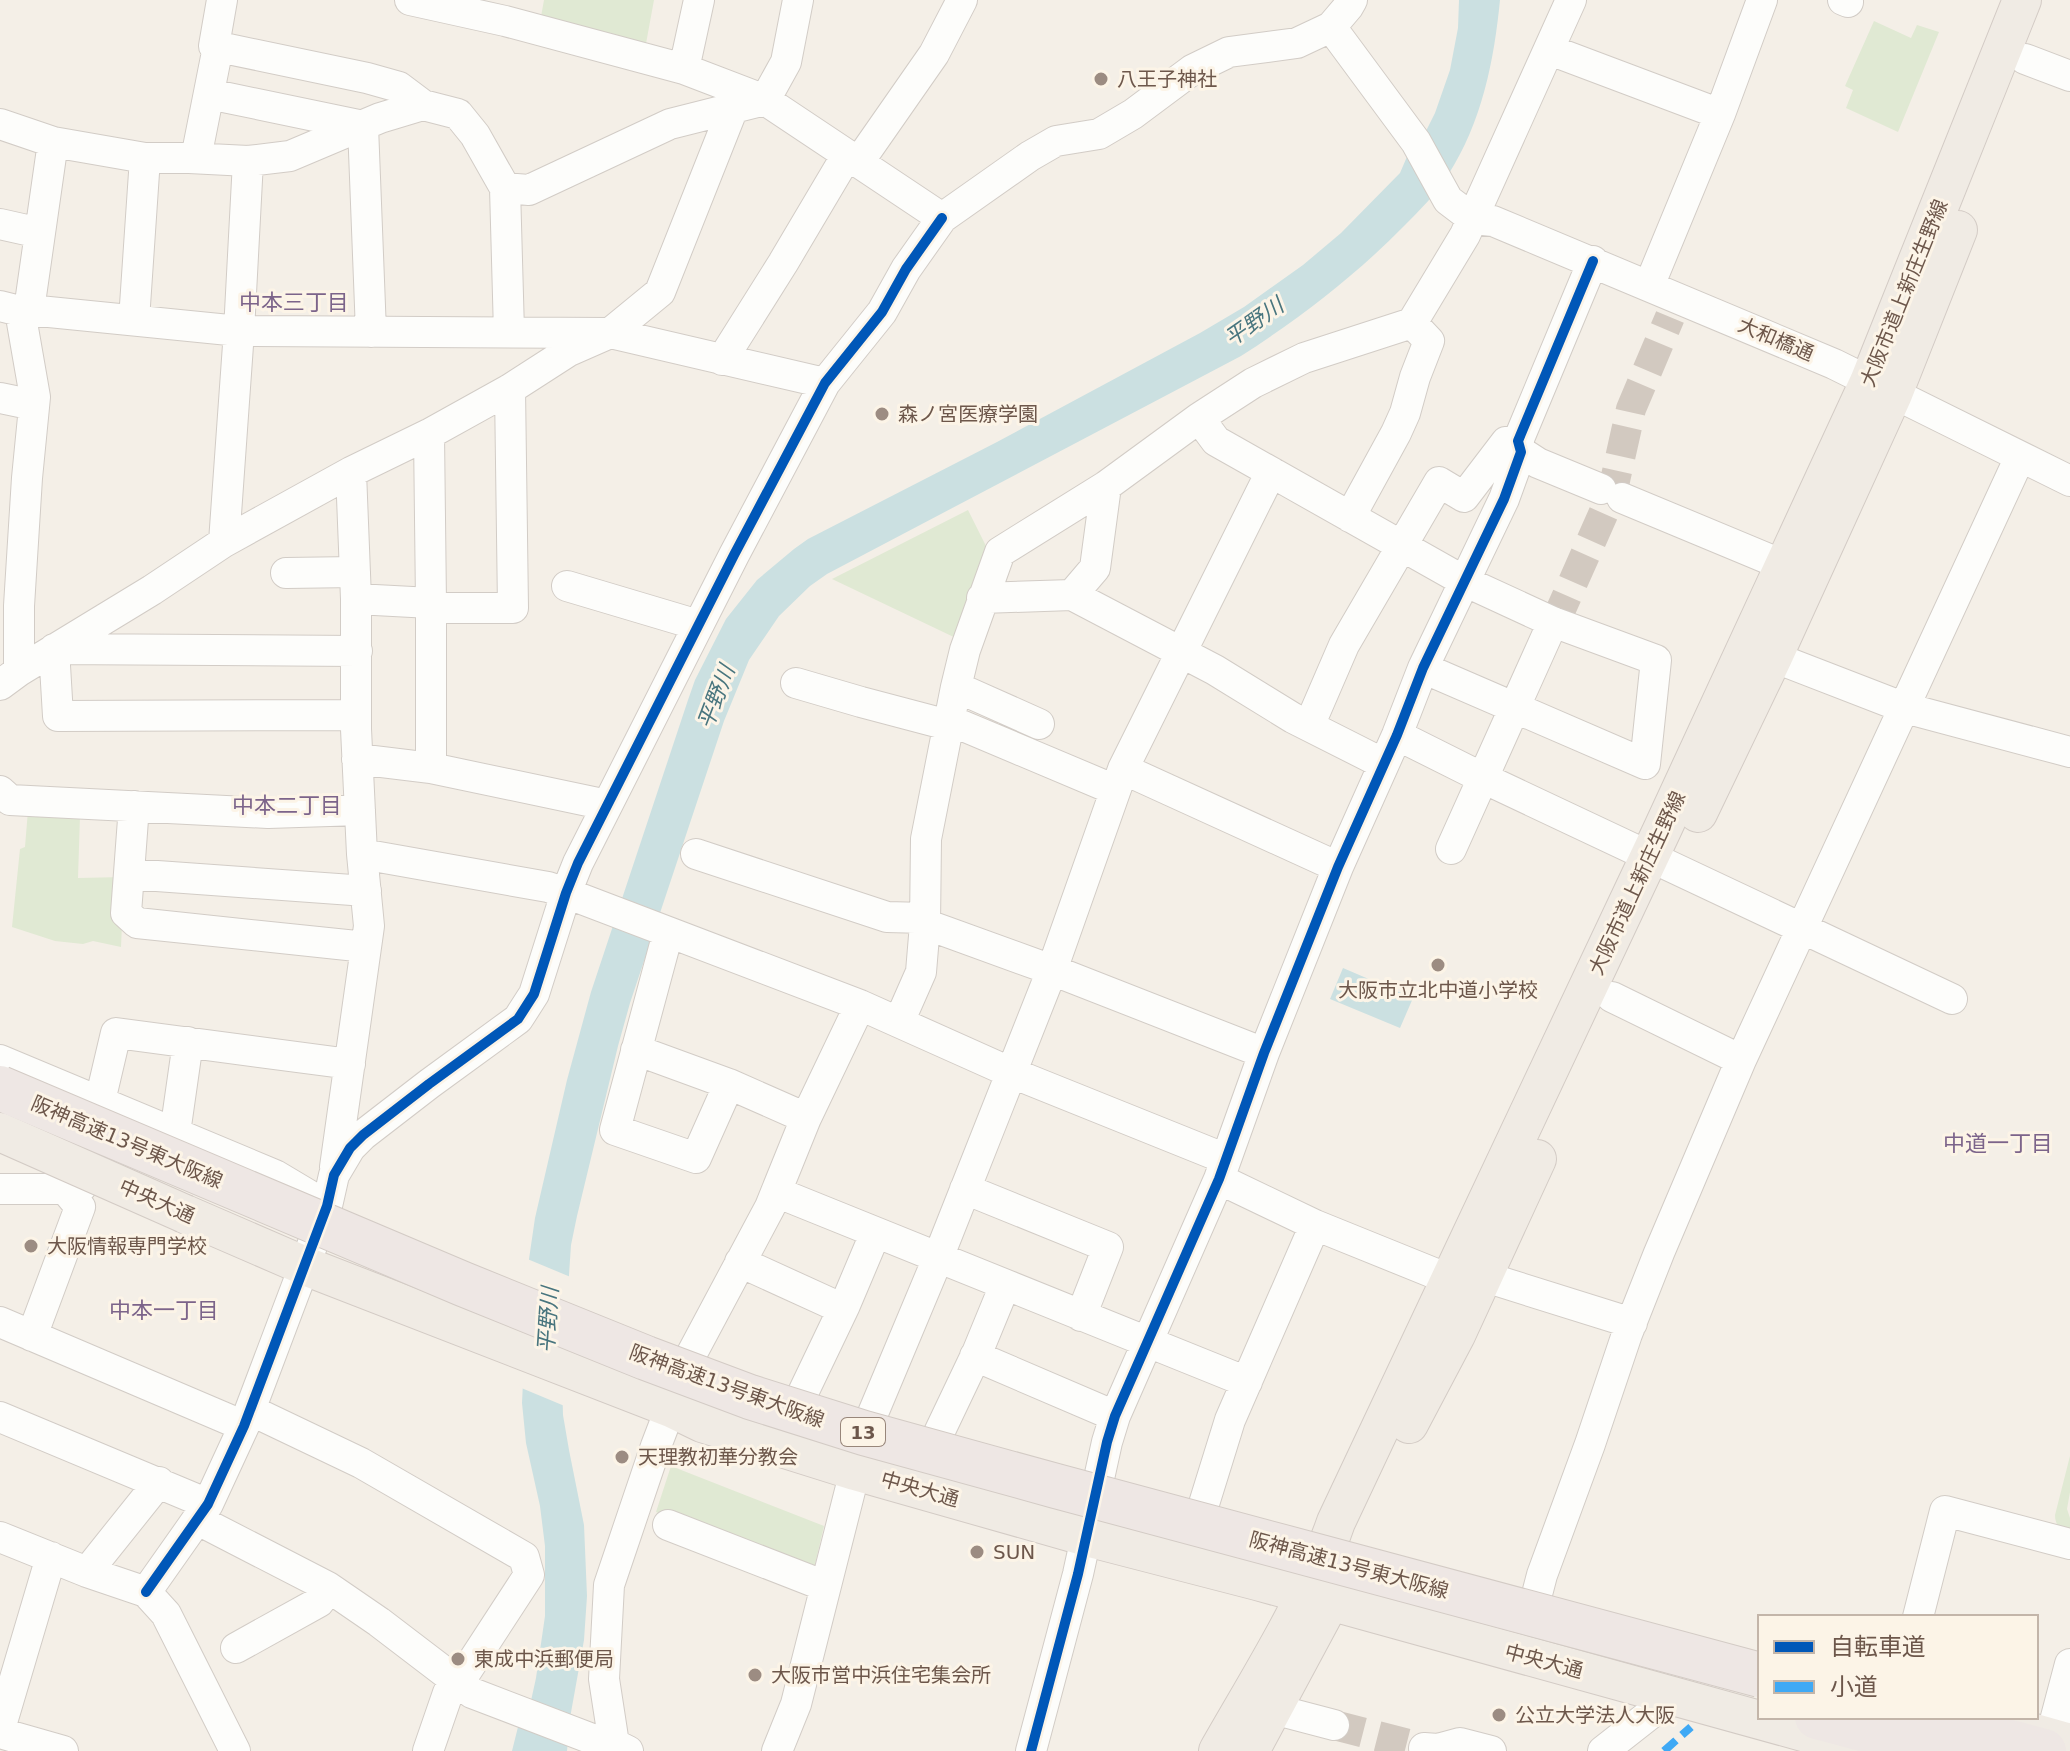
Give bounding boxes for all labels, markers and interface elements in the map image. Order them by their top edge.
place label: 八王子神社 [1117,67,1217,91]
marker: 八王子神社 [1092,70,1110,88]
street label: 大阪市道上新庄生野線 [1855,196,1953,390]
district label: 中本三丁目 [239,290,349,315]
water label: 平野川 [1220,292,1290,351]
street label: 大和橋通 [1734,312,1818,366]
place label: 森ノ宮医療学園 [898,402,1038,426]
marker: 森ノ宮医療学園 [873,405,891,423]
water label: 平野川 [693,660,740,732]
street label: 大阪市道上新庄生野線 [1584,787,1690,979]
district label: 中本二丁目 [232,793,342,818]
marker: 大阪市立北中道小学校 [1429,956,1447,974]
place label: 大阪市立北中道小学校 [1338,978,1538,1002]
street label: 阪神高速13号東大阪線 [28,1091,226,1193]
district label: 中道一丁目 [1943,1131,2053,1156]
street label: 中央大通 [116,1174,198,1228]
place label: 大阪情報専門学校 [47,1234,207,1258]
marker: 大阪情報専門学校 [22,1237,40,1255]
water label: 平野川 [533,1284,563,1354]
district label: 中本一丁目 [109,1298,219,1323]
street label: 阪神高速13号東大阪線 [626,1340,828,1432]
road number: 13 [841,1418,885,1446]
place label: 天理教初華分教会 [638,1445,798,1469]
marker: 天理教初華分教会 [613,1448,631,1466]
street label: 中央大通 [878,1466,962,1512]
street label: 阪神高速13号東大阪線 [1247,1527,1451,1603]
place label: SUN [993,1540,1035,1564]
marker: SUN [968,1543,986,1561]
legend [1758,1615,2038,1719]
text: 自転車道 [1830,1633,1926,1661]
street label: 中央大通 [1502,1639,1586,1683]
place label: 東成中浜郵便局 [474,1647,614,1671]
marker: 東成中浜郵便局 [449,1650,467,1668]
place label: 大阪市営中浜住宅集会所 [771,1663,991,1687]
marker: 大阪市営中浜住宅集会所 [746,1666,764,1684]
text: 小道 [1830,1673,1878,1701]
place label: 公立大学法人大阪 [1515,1703,1675,1727]
marker: 公立大学法人大阪 [1490,1706,1508,1724]

